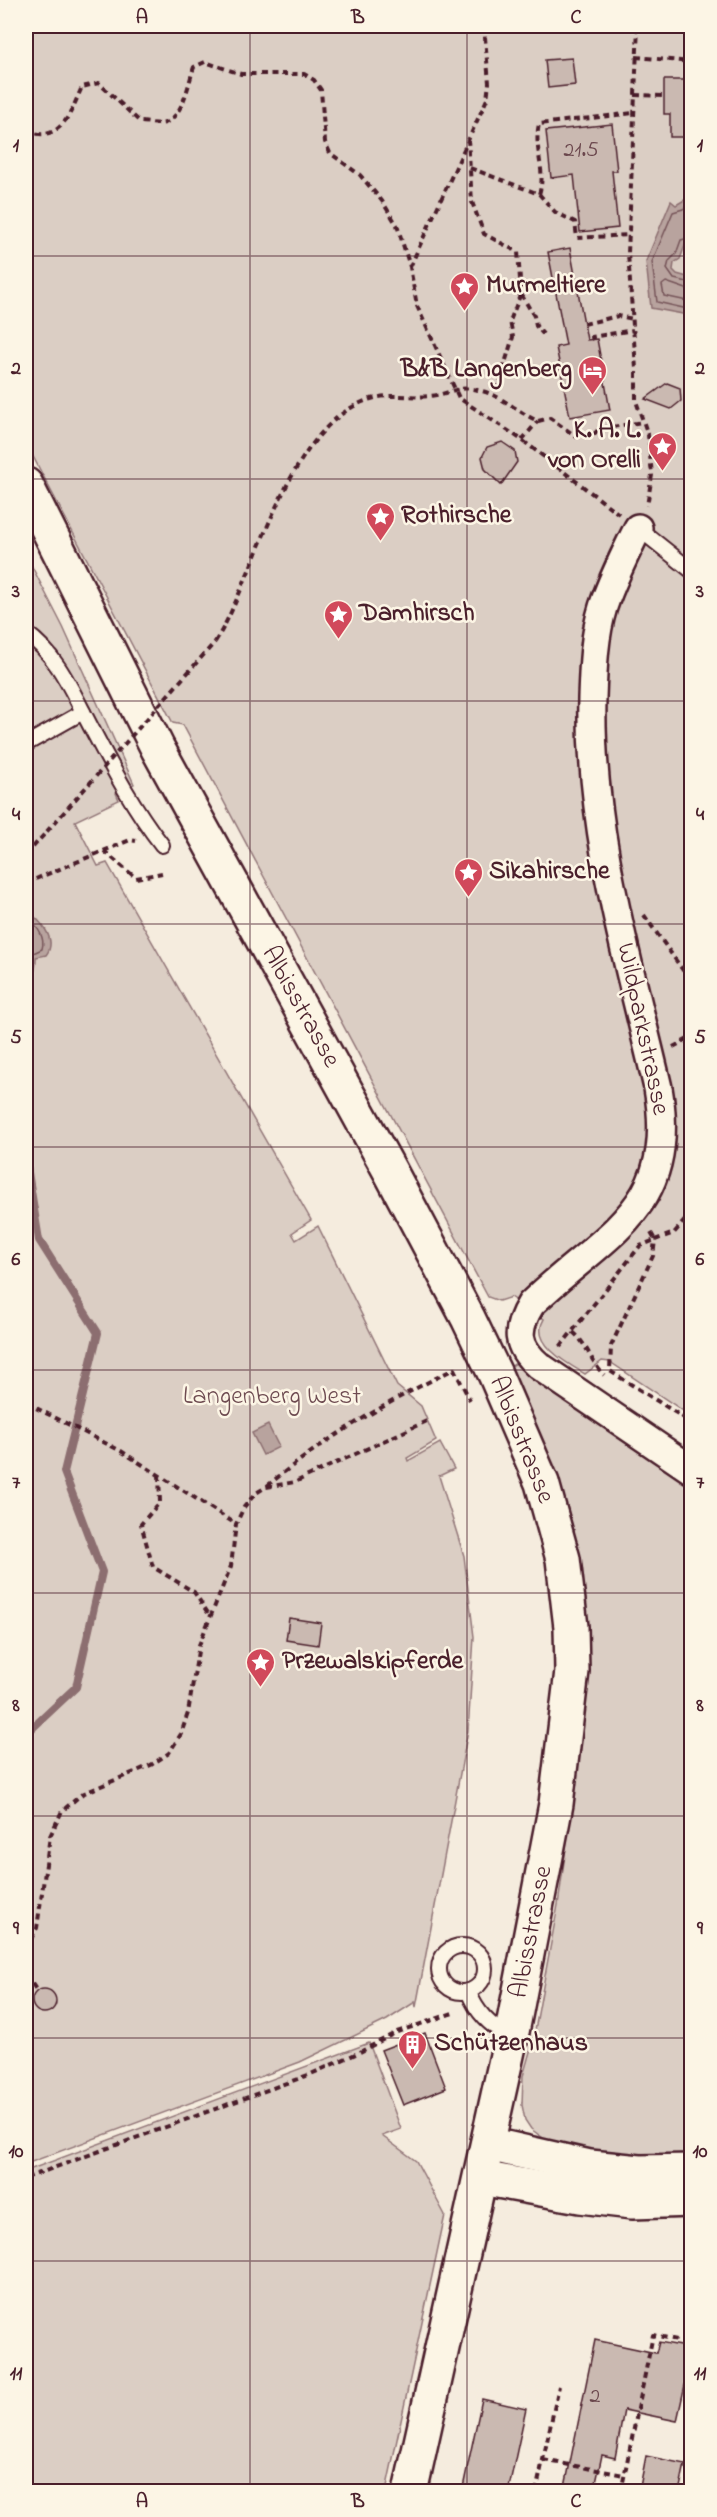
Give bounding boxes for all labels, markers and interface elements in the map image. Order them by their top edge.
text: A [136,4,148,33]
text: B [350,4,365,33]
text: C [571,4,582,33]
text: 1 [13,132,20,161]
text: 1 [697,132,704,161]
house number: 21.5 [563,135,599,167]
place label: Murmeltiere [486,267,607,305]
place icon: Murmeltiere [449,270,481,312]
place label: B&B Langenberg [400,351,572,390]
hotel icon: B&B Langenberg [577,354,609,396]
text: 2 [10,355,21,384]
text: 2 [694,355,705,384]
place label: K. A. L. von Orelli [547,412,642,480]
place icon: K. A. L. von Orelli [646,430,678,472]
place label: Rothirsche [401,497,513,535]
place icon: Rothirsche [364,500,396,542]
text: 3 [11,578,20,607]
text: 3 [695,578,704,607]
place label: Damhirsch [358,595,475,633]
place icon: Damhirsch [322,598,354,640]
text: 4 [12,801,21,830]
text: 4 [696,801,705,830]
place label: Sikahirsche [489,853,611,891]
place icon: Sikahirsche [452,856,484,898]
street label: Albisstrasse [251,939,349,1075]
street label: Wildparkstrasse [605,939,679,1119]
text: 5 [10,1024,22,1053]
text: 5 [694,1024,706,1053]
text: 6 [12,1246,21,1275]
text: 6 [696,1246,705,1275]
street label: Albisstrasse [478,1371,564,1510]
park label: Langenberg West [183,1378,361,1416]
text: 7 [12,1469,21,1498]
text: 7 [696,1469,705,1498]
place label: Przewalskipferde [282,1643,464,1681]
place icon: Przewalskipferde [245,1646,277,1688]
text: 8 [11,1692,20,1721]
text: 8 [695,1692,704,1721]
street label: Albisstrasse [501,1862,564,2002]
text: 9 [12,1915,20,1944]
text: 9 [696,1915,704,1944]
place label: Schützenhaus [434,2025,588,2063]
building icon: Schützenhaus [397,2028,429,2070]
text: 10 [9,2138,24,2167]
text: 10 [693,2138,708,2167]
text: 11 [10,2360,23,2389]
text: 11 [694,2360,707,2389]
house number: 2 [590,2381,601,2413]
text: A [136,2488,148,2517]
text: B [350,2488,365,2517]
text: C [571,2488,582,2517]

